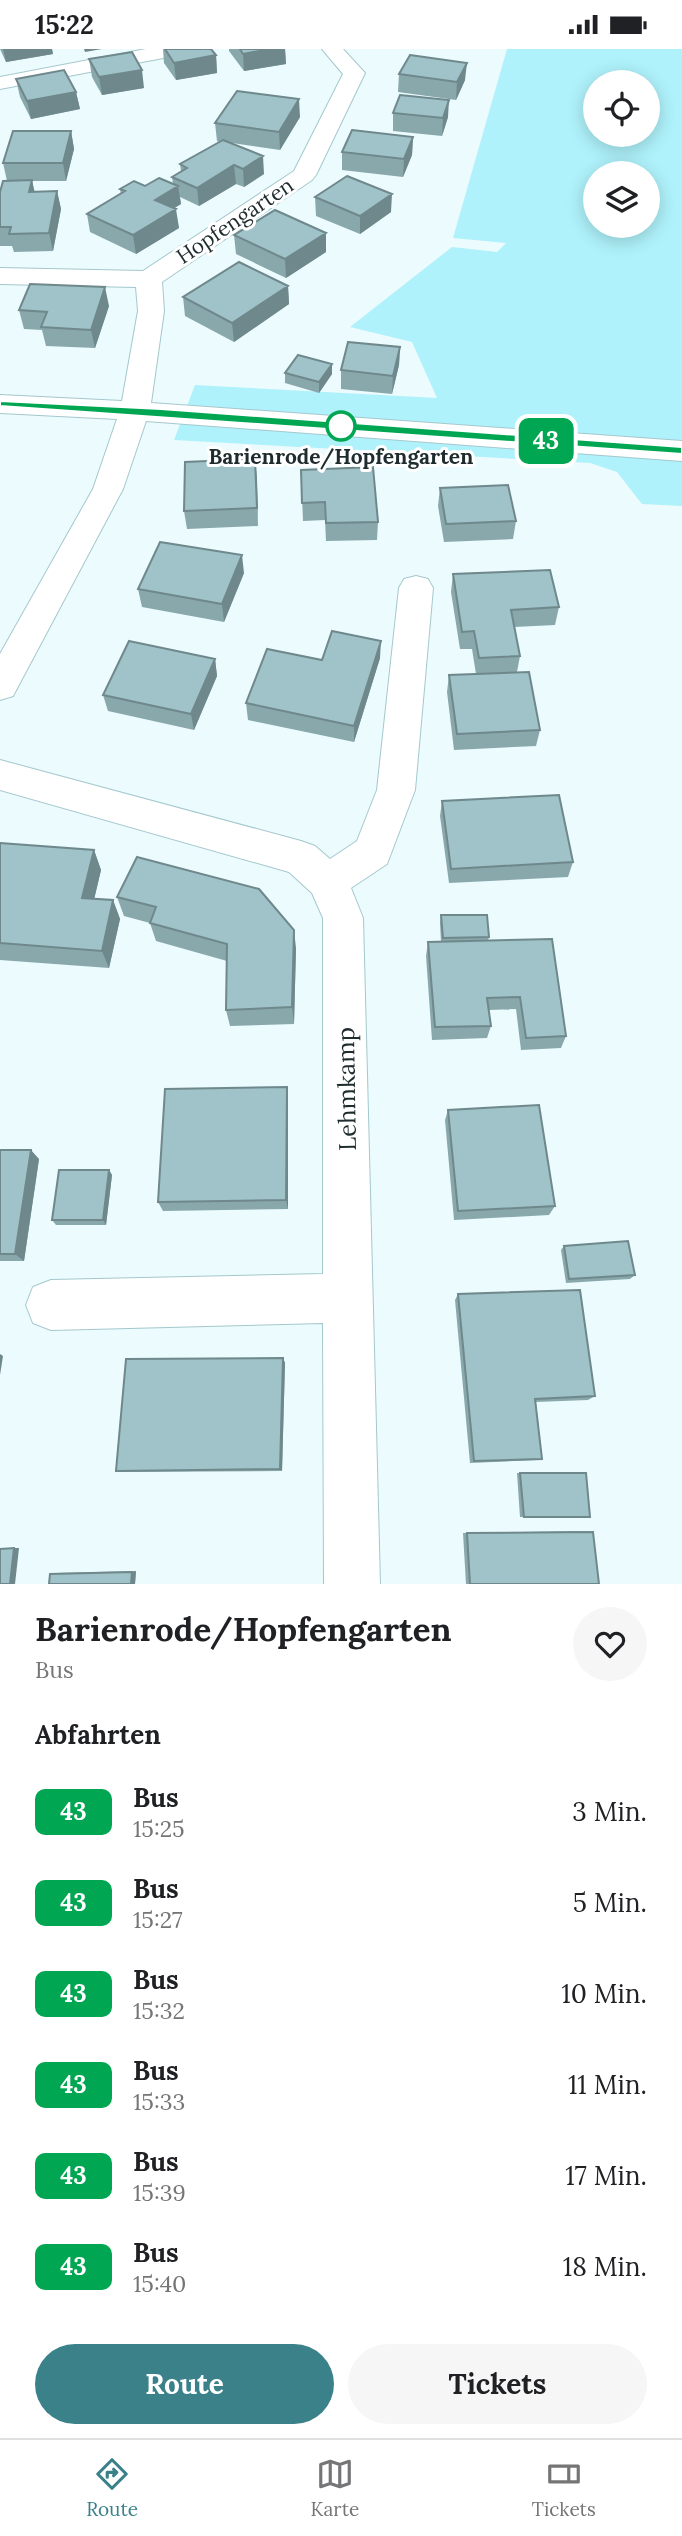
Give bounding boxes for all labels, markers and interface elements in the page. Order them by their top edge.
text: 15:22 [35,8,94,41]
map controls [583,70,660,238]
button: locate [583,70,660,147]
button: layers [583,161,660,238]
street label: Hopfengarten [171,171,299,270]
marker: Barienrode/Hopfengarten [326,411,356,441]
line badge: 43 [514,418,578,464]
text: 43 [533,425,559,456]
place label: Barienrode/Hopfengarten [208,443,474,470]
street label: Lehmkamp [330,1027,363,1151]
button: heart [573,1607,647,1681]
text: Barienrode/Hopfengarten [35,1608,451,1650]
text: Bus [35,1655,74,1684]
text: Abfahrten [35,1718,161,1751]
text: Bus [133,1781,179,1814]
text: 3 Min. [572,1795,647,1828]
text: 43 [60,1796,87,1827]
text: 15:25 [133,1814,185,1843]
text: Bus [133,1872,179,1905]
text: 5 Min. [573,1886,647,1919]
text: 43 [60,1887,87,1918]
text: 15:27 [133,1905,183,1934]
text: Bus [133,1963,179,1996]
text: 10 Min. [561,1977,647,2010]
text: 43 [60,1978,87,2009]
text: 15:32 [133,1996,185,2025]
text: Bus [133,2054,179,2087]
text: 11 Min. [568,2068,647,2101]
text: 43 [60,2069,87,2100]
text: 15:33 [133,2087,185,2116]
text: Bus [133,2145,179,2178]
text: 17 Min. [565,2159,647,2192]
text: 43 [60,2160,87,2191]
text: 15:39 [133,2178,186,2207]
text: Bus [133,2236,179,2269]
text: 18 Min. [563,2250,647,2283]
text: 43 [60,2251,87,2282]
text: 15:40 [133,2269,186,2298]
button: Route [35,2344,334,2424]
button: Tickets [348,2344,647,2424]
tab: Route [86,2455,138,2521]
tab: Karte [311,2455,359,2521]
tab: Tickets [532,2455,596,2521]

